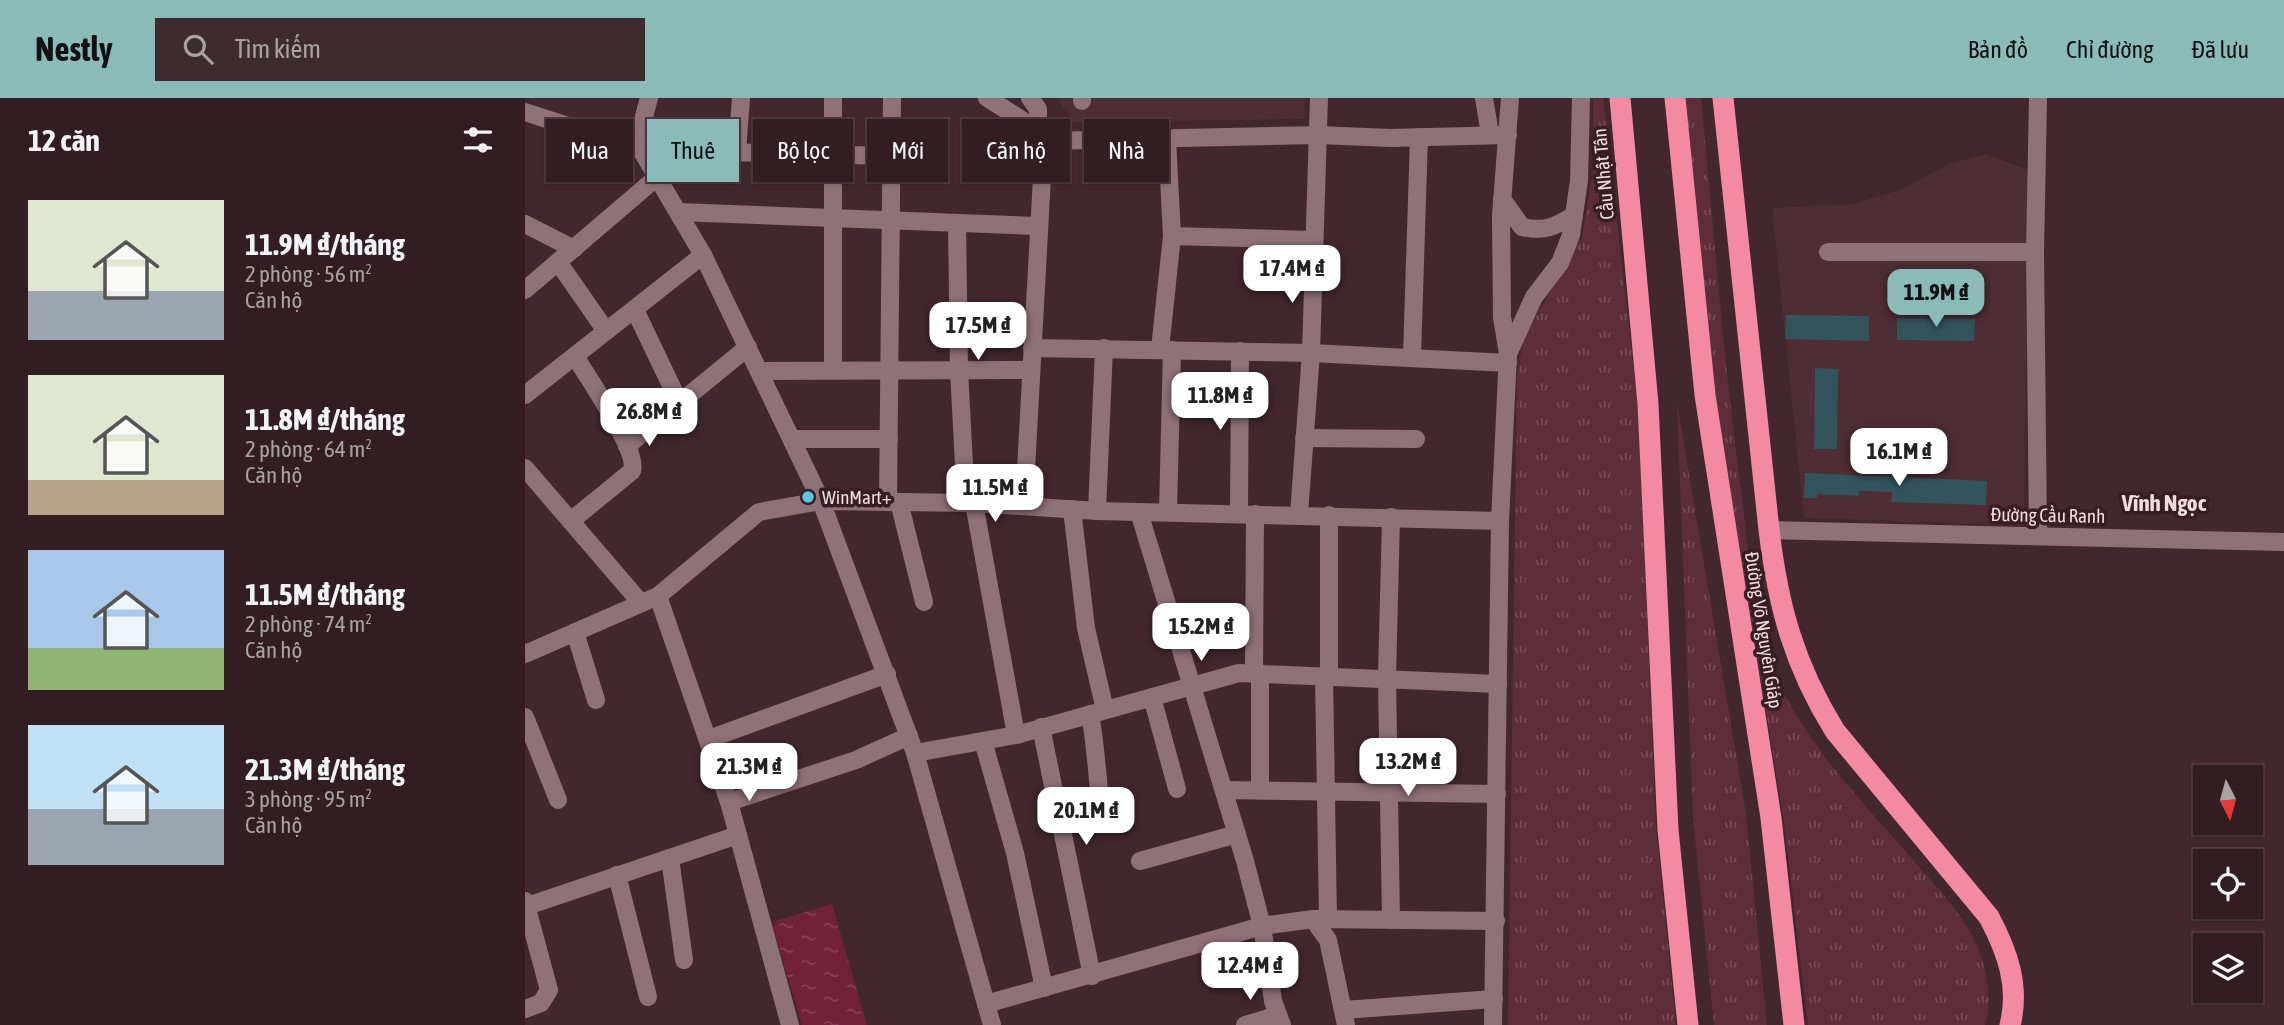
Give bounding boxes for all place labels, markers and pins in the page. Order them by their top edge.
pin: 17.4M ₫ [1227,246,1357,305]
pin: 11.9M ₫ [1871,270,2001,329]
pin: 17.5M ₫ [913,302,1043,362]
pin: 11.8M ₫ [1155,372,1285,432]
pin: 26.8M ₫ [584,388,714,448]
pin: 16.1M ₫ [1834,428,1964,488]
pin: 11.5M ₫ [930,464,1060,524]
place label: WinMart+ [822,486,892,508]
marker: WinMart+ [800,489,816,505]
pin: 15.2M ₫ [1136,603,1266,663]
pin: 13.2M ₫ [1343,738,1473,798]
pin: 21.3M ₫ [684,744,814,803]
pin: 20.1M ₫ [1021,788,1151,847]
pin: 12.4M ₫ [1185,942,1315,1002]

